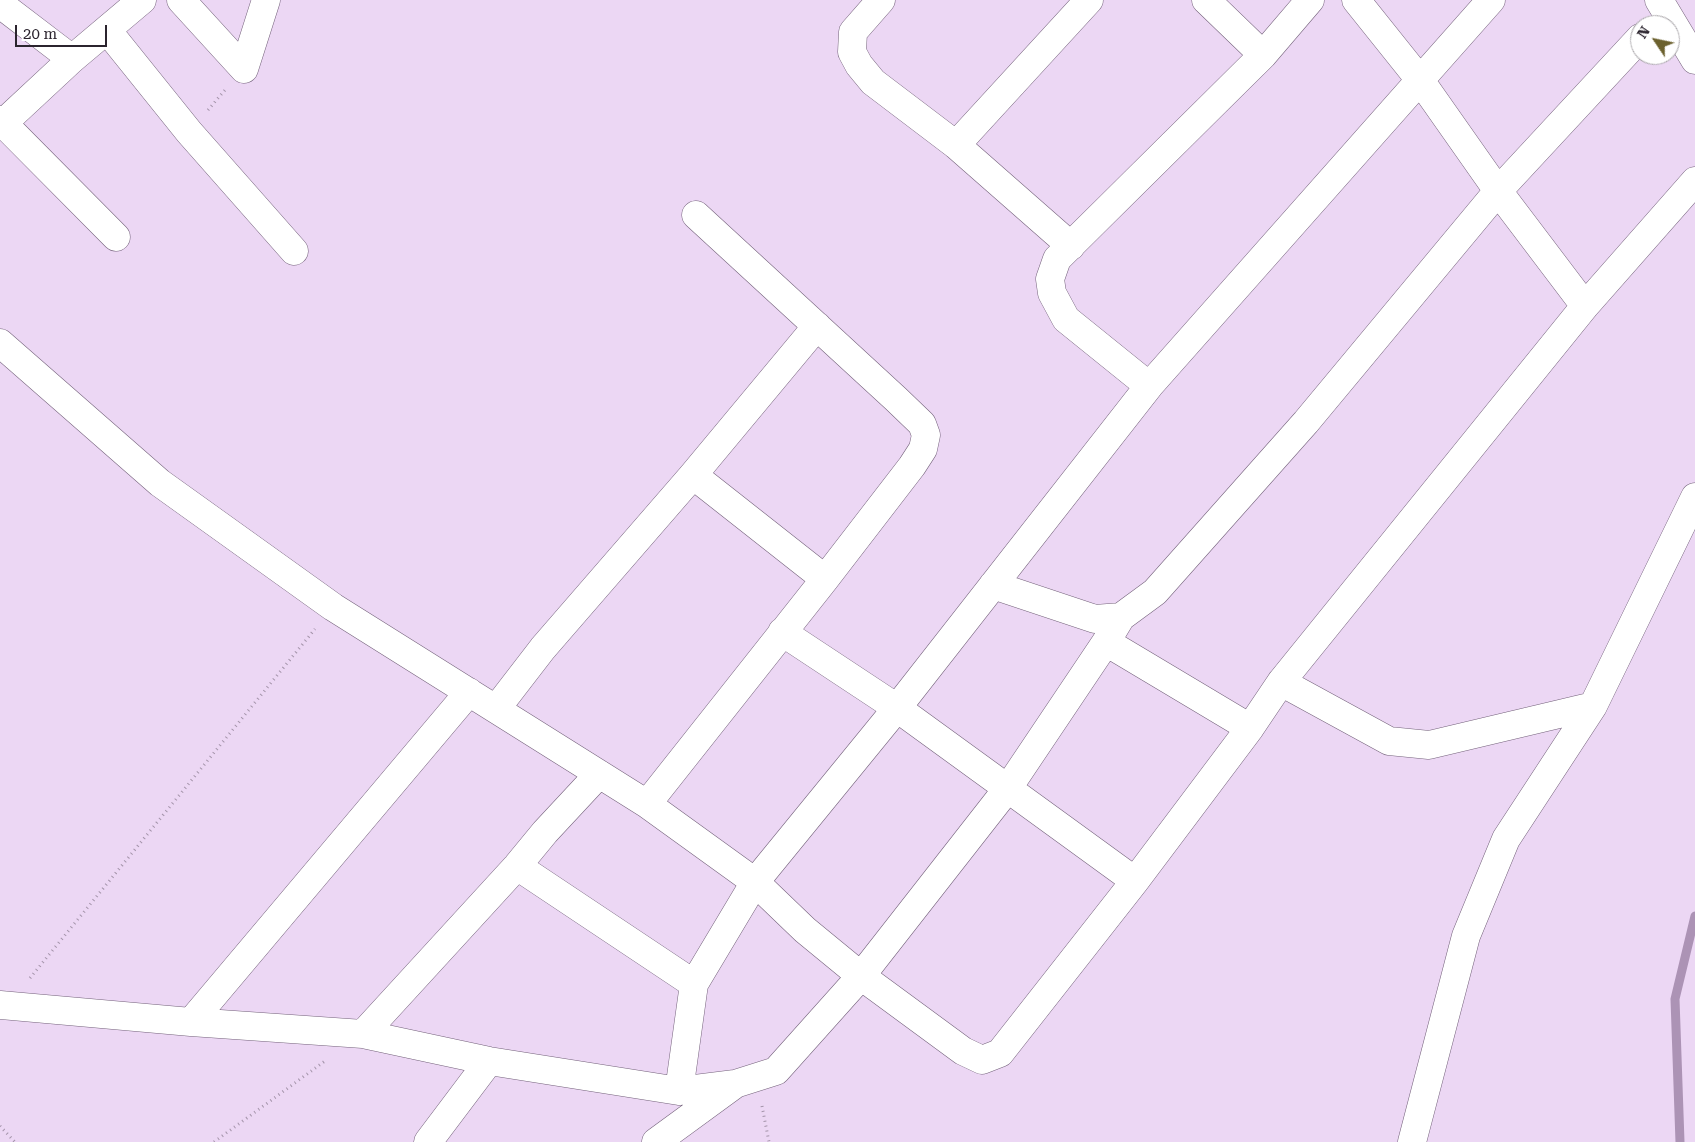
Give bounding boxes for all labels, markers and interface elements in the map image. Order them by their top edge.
scale bar [18,15,110,47]
north arrow [1630,15,1680,65]
text: N [1634,23,1653,41]
text: 20 m [23,25,57,43]

